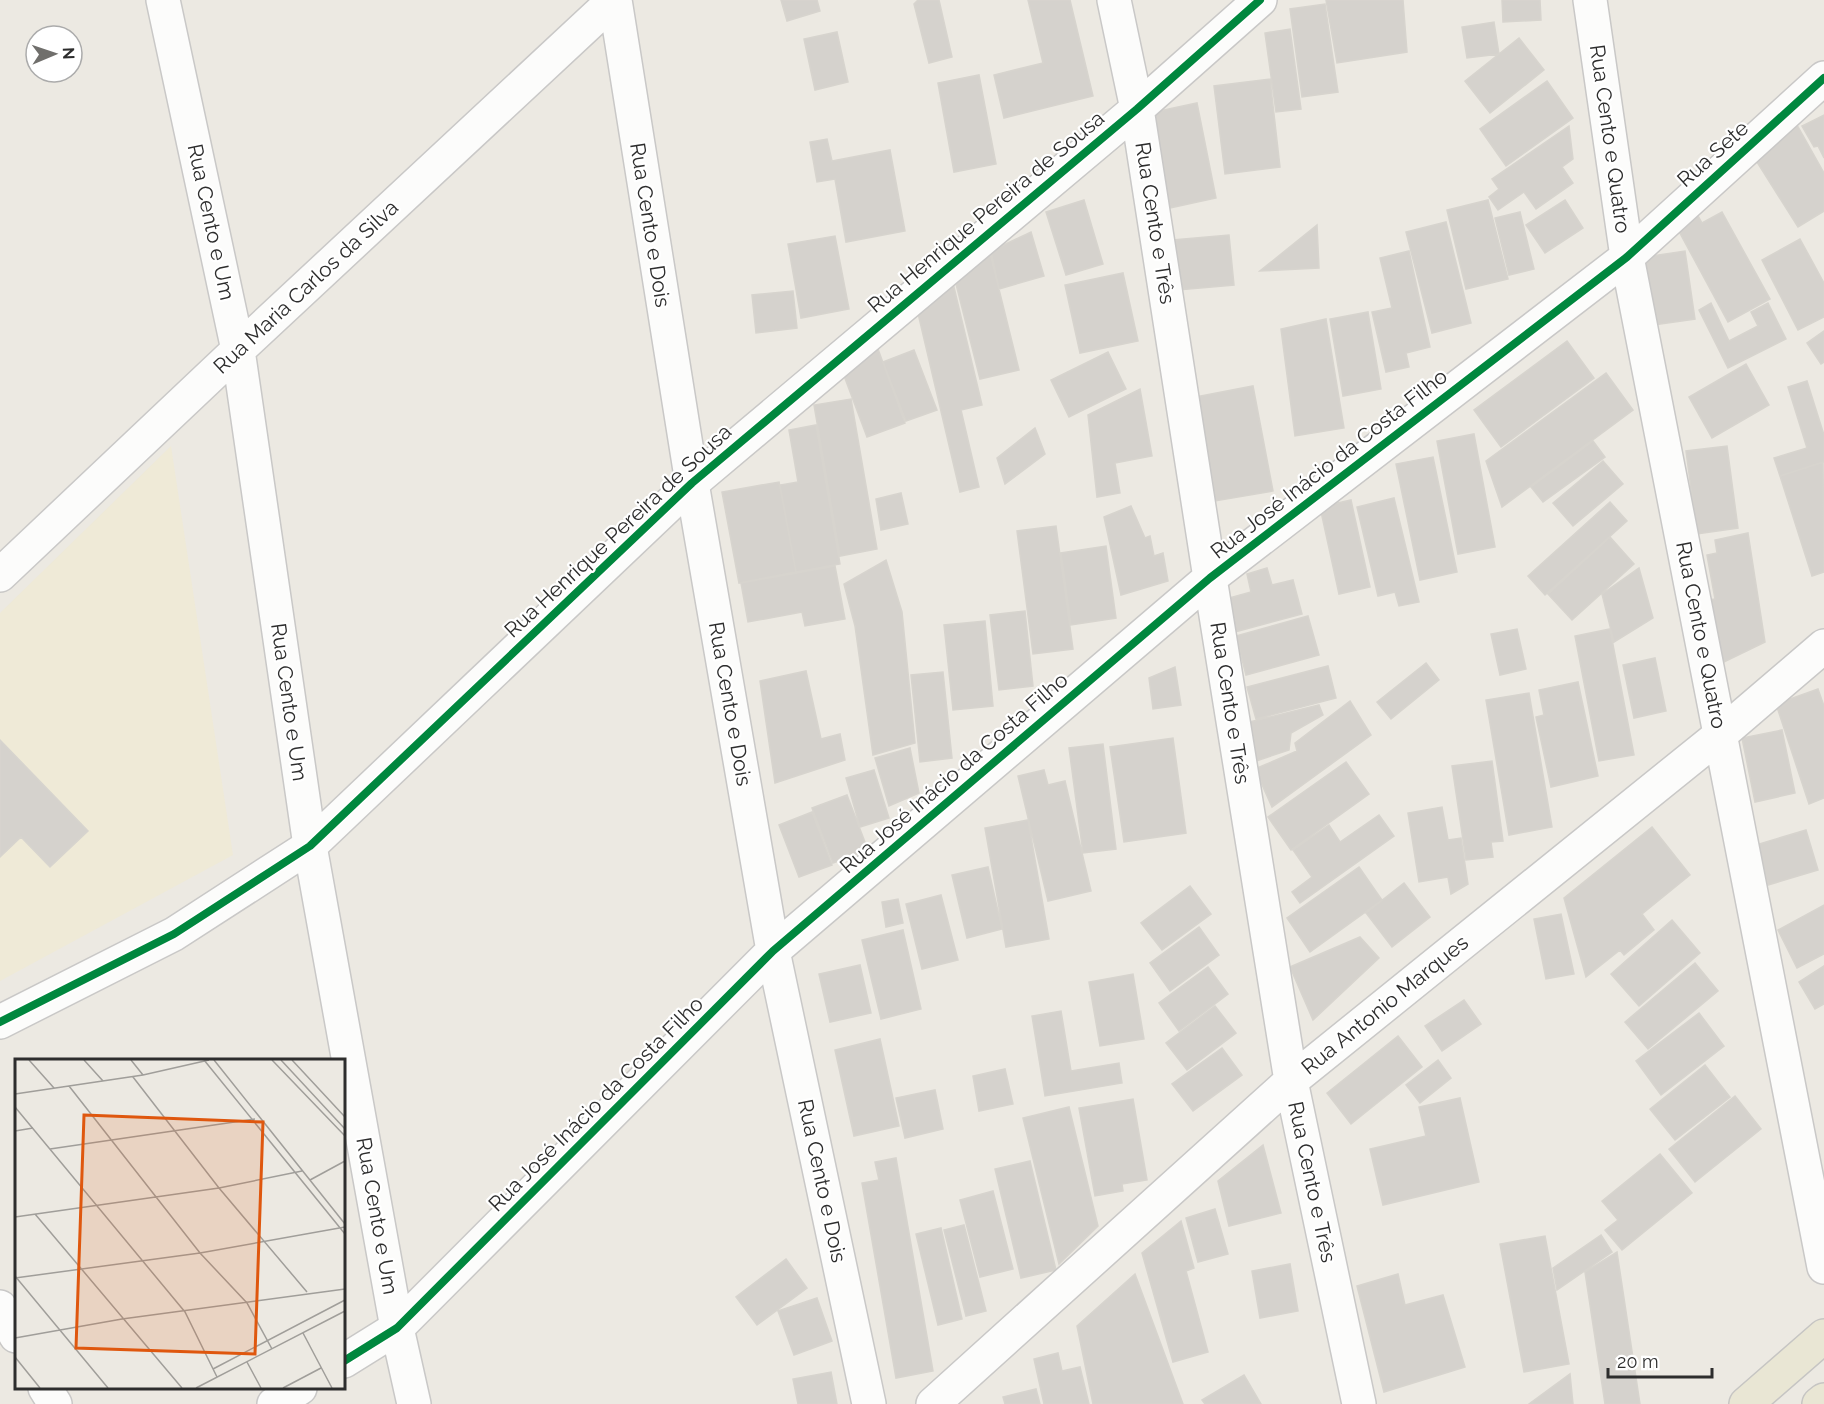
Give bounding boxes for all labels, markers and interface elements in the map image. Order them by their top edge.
north arrow [24,24,84,84]
street label: Rua Cento e Quatro [1585,43,1636,235]
text: N [59,47,78,60]
street label: Rua Henrique Pereira de Sousa [862,105,1109,318]
street label: Rua Sete [1672,115,1753,192]
street label: Rua Cento e Três [1130,140,1181,306]
street label: Rua Cento e Um [183,141,240,302]
street label: Rua Cento e Dois [625,141,676,309]
street label: Rua Maria Carlos da Silva [208,195,403,379]
street label: Rua José Inácio da Costa Filho [1205,363,1452,564]
street label: Rua Henrique Pereira de Sousa [499,419,736,642]
street label: Rua Cento e Quatro [1671,539,1732,731]
street label: Rua Cento e Dois [704,620,757,788]
street label: Rua Cento e Três [1205,620,1256,786]
street label: Rua Cento e Um [266,621,313,782]
street label: Rua José Inácio da Costa Filho [835,667,1073,878]
street label: Rua Antonio Marques [1296,930,1473,1080]
street label: Rua José Inácio da Costa Filho [483,991,708,1216]
inset map [15,1059,345,1389]
street label: Rua Cento e Dois [793,1097,852,1265]
street label: Rua Cento e Três [1283,1099,1342,1265]
street label: Rua Cento e Um [351,1135,404,1296]
scale bar [1608,1341,1712,1379]
text: 20 m [1617,1351,1659,1372]

